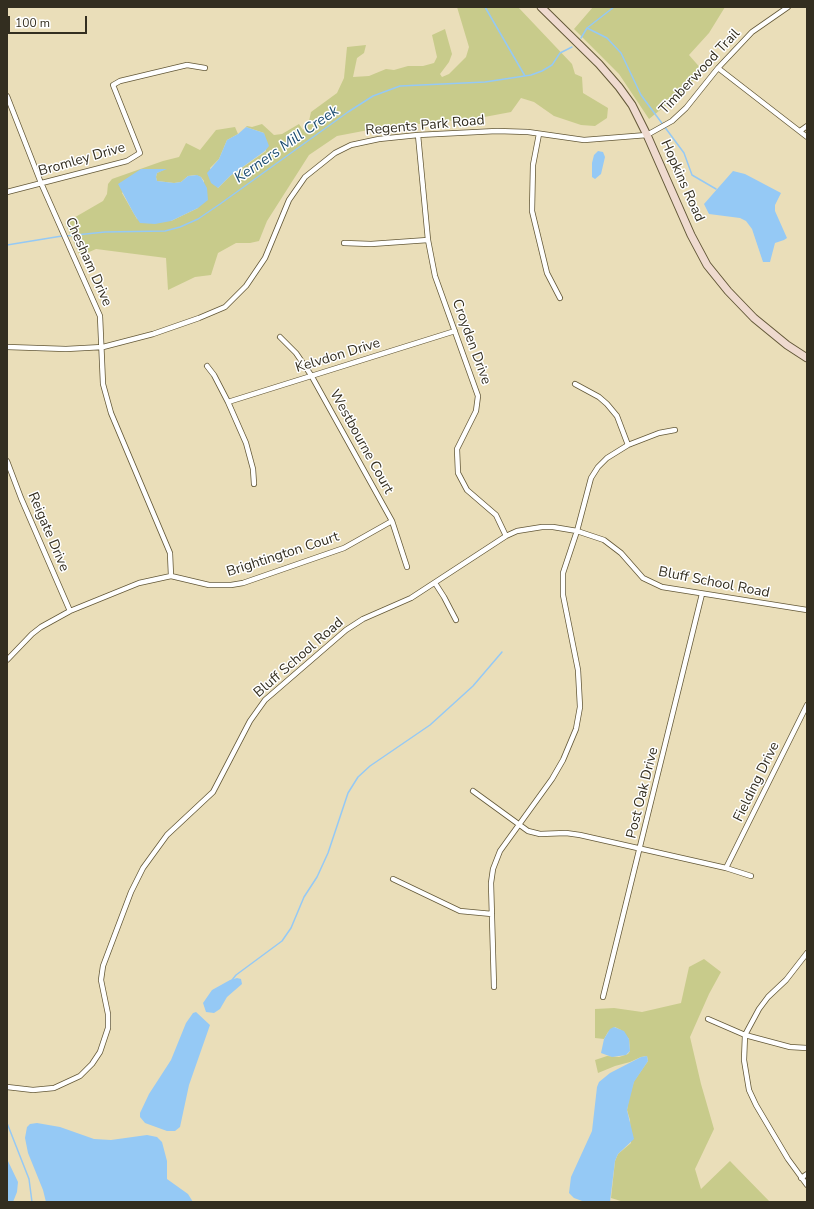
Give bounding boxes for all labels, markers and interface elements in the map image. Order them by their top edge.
scale bar [10,8,89,34]
text: 100 m [15,15,50,31]
street label: Timberwood Trail [656,26,744,118]
water label: Kerners Mill Creek [231,102,343,188]
street label: Regents Park Road [365,112,485,140]
street label: Hopkins Road [656,138,708,224]
street label: Bromley Drive [37,140,127,180]
street label: Chesham Drive [61,215,115,309]
street label: Croyden Drive [448,297,494,387]
street label: Kelvdon Drive [294,335,382,377]
street label: Westbourne Court [325,387,397,497]
street label: Reigate Drive [24,490,72,574]
street label: Brightington Court [225,529,341,581]
street label: Bluff School Road [657,564,771,602]
street label: Bluff School Road [251,615,347,701]
street label: Fielding Drive [730,739,784,825]
street label: Post Oak Drive [624,746,662,840]

